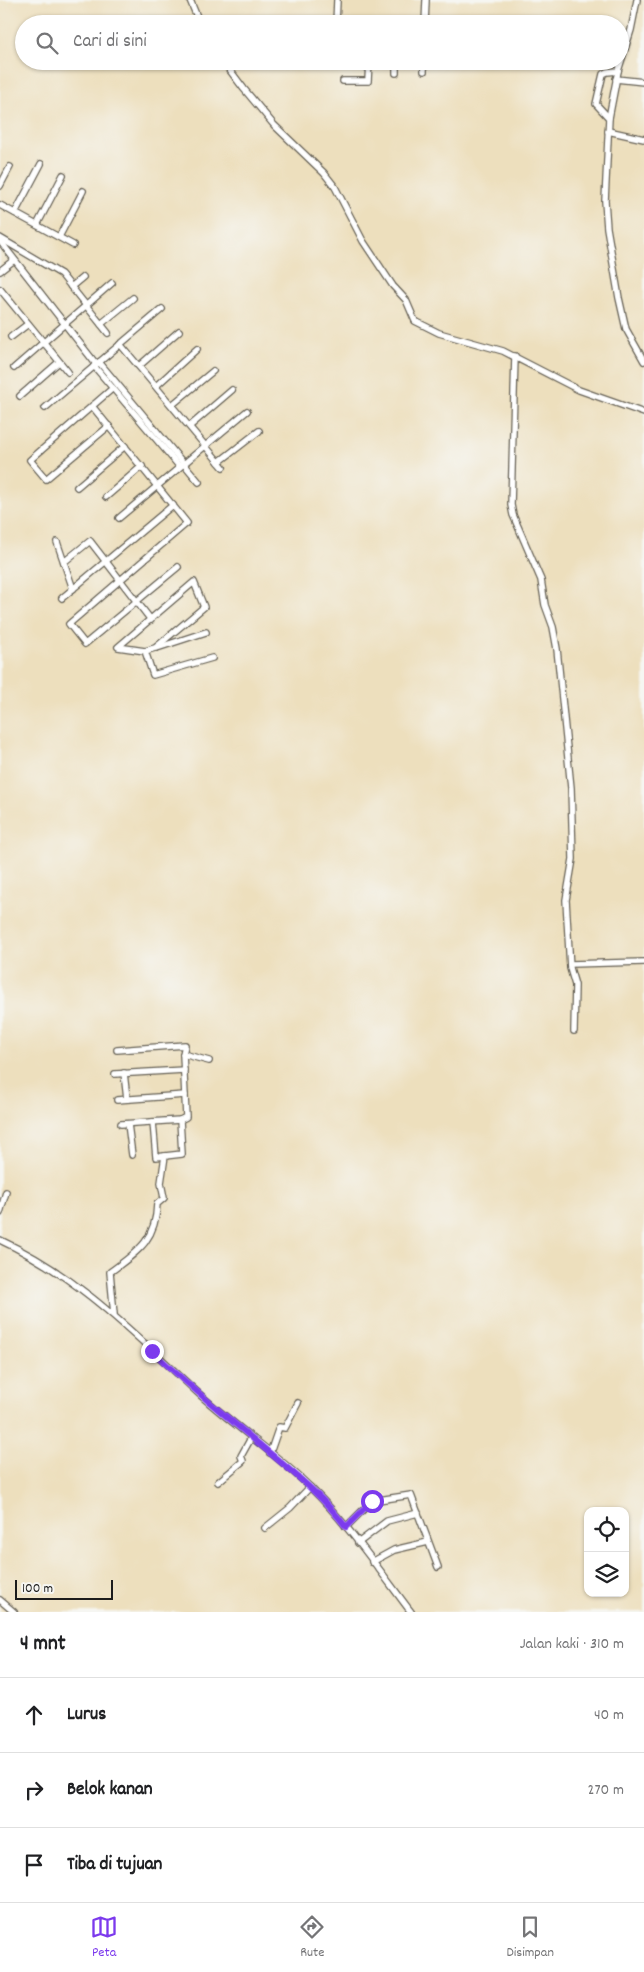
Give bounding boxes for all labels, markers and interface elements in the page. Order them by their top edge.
search box [15,15,629,70]
icon: search [33,29,61,57]
text: Cari di sini [73,29,147,56]
route end [141,1340,164,1363]
route start [361,1490,384,1513]
map controls [584,1507,629,1597]
button: locate [584,1507,629,1552]
button: layers [584,1552,629,1597]
scale bar [15,1577,112,1600]
text: 100 m [22,1579,53,1599]
text: 4 mnt [20,1630,65,1660]
text: Jalan kaki · 310 m [520,1633,624,1656]
icon: ahead [20,1701,48,1729]
text: Lurus [67,1702,106,1729]
text: 40 m [594,1704,624,1727]
icon: right [20,1776,48,1804]
text: Belok kanan [67,1777,153,1804]
text: 270 m [588,1779,624,1802]
icon: arrive [20,1851,48,1879]
text: Tiba di tujuan [67,1852,162,1879]
tab: Peta [90,1913,118,1963]
tab: Rute [298,1913,326,1963]
tab: Disimpan [507,1913,554,1963]

